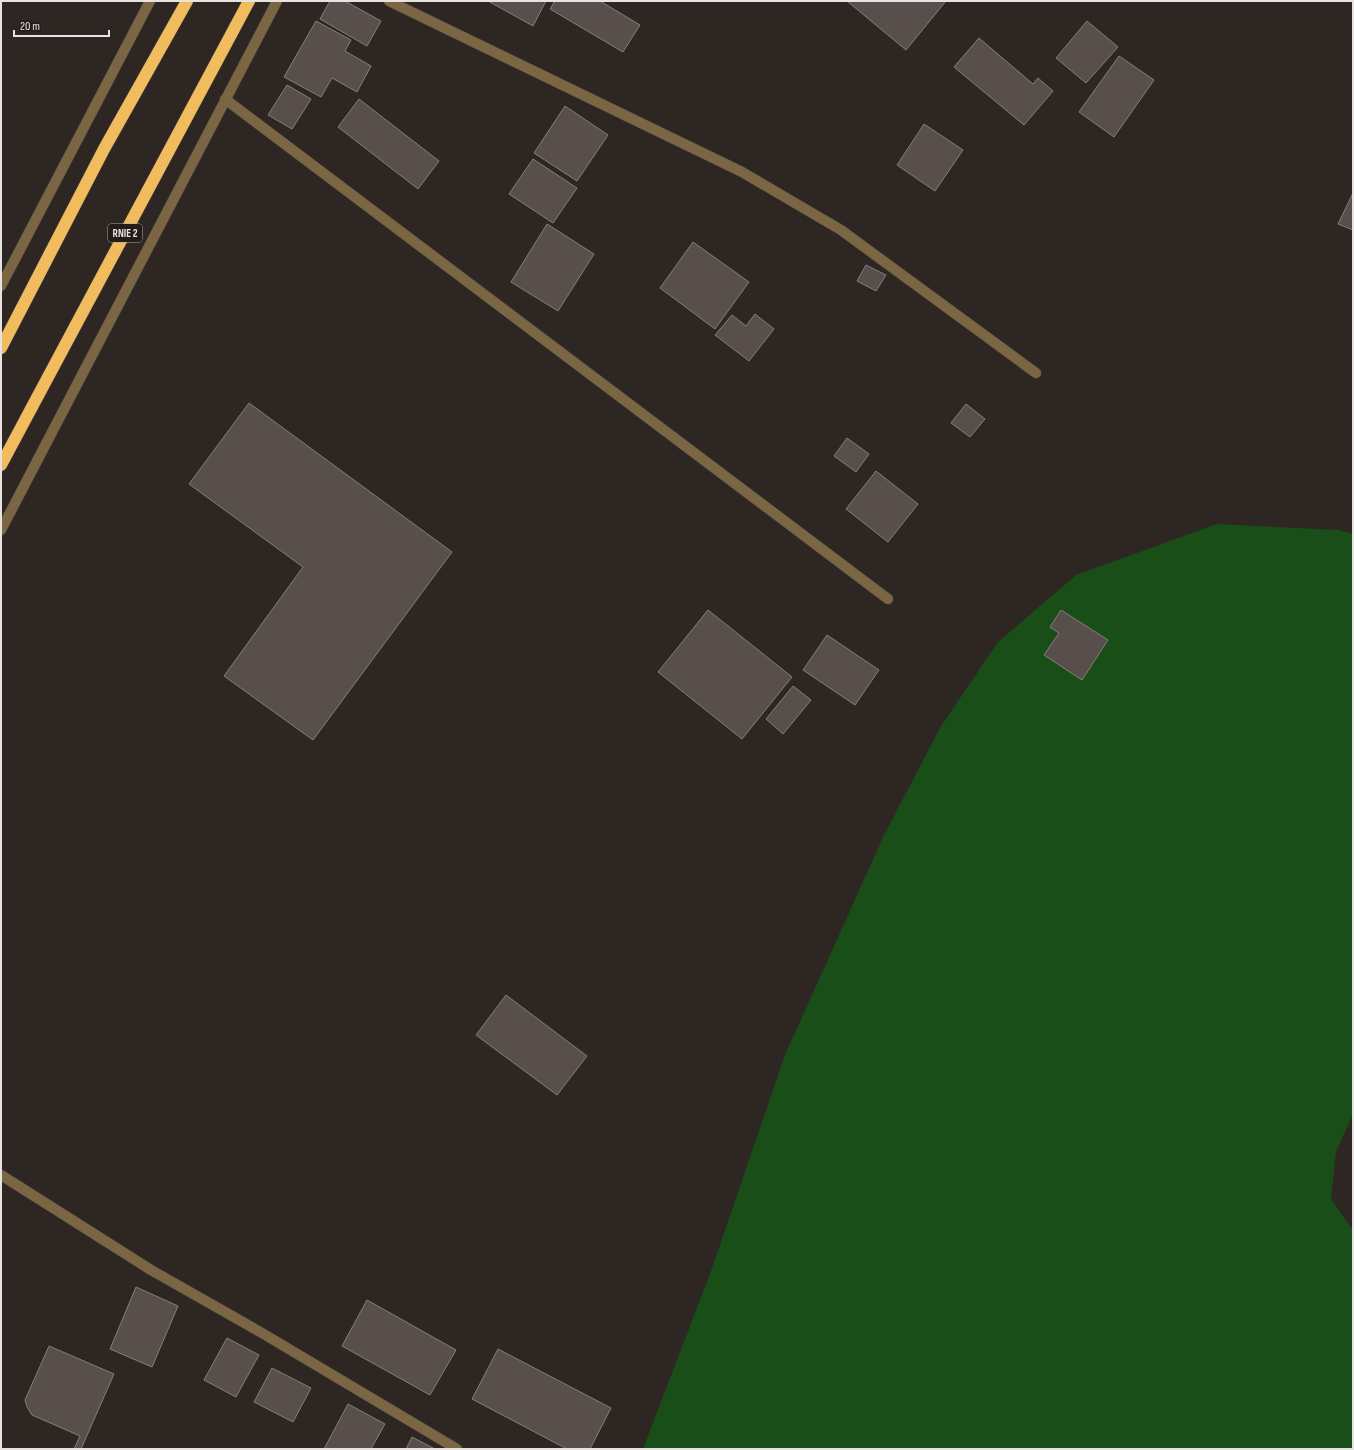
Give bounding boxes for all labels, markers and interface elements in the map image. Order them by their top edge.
scale bar [14,12,109,38]
text: 20 m [20,19,40,34]
road number: RNIE 2 [108,224,142,242]

